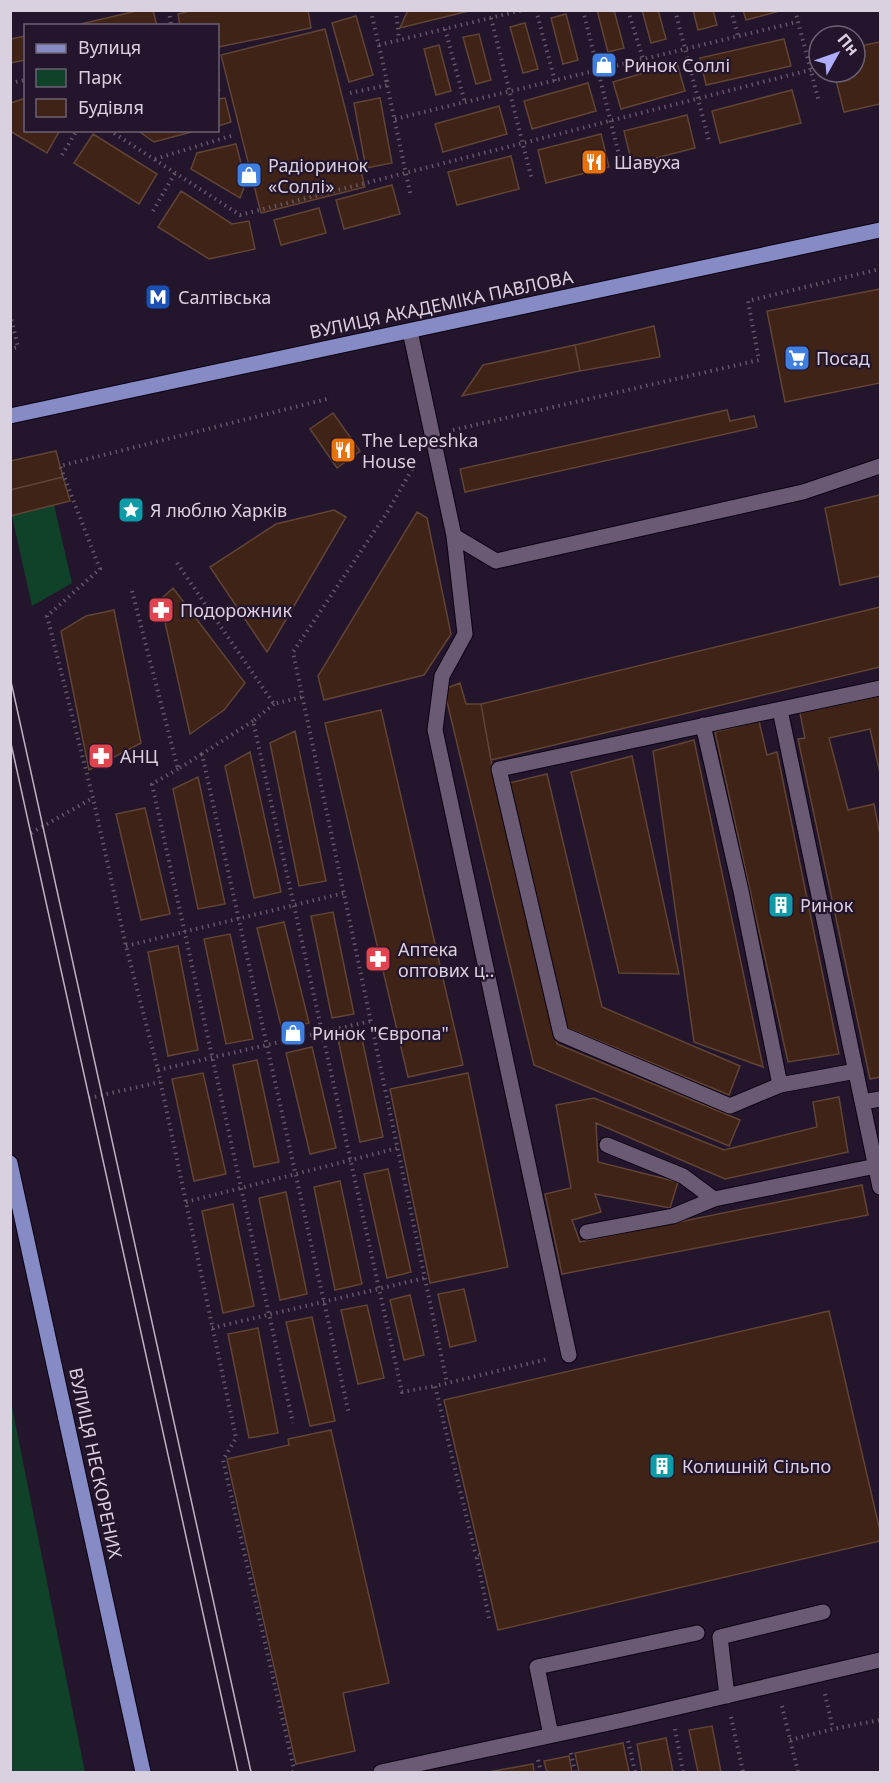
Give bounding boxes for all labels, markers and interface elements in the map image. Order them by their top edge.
legend [24,24,219,132]
north arrow [807,24,867,84]
text: Пн [833,29,864,60]
text: Вулиця [78,35,141,59]
shop icon: Ринок Соллі [589,50,619,80]
place label: Ринок Соллі [624,53,730,77]
text: Парк [78,65,122,89]
text: Будівля [78,95,144,119]
restaurant icon: Шавуха [579,147,609,177]
place label: Шавуха [614,150,681,174]
place label: Радіоринок «Соллі» [268,153,369,198]
shop icon: Радіоринок «Соллі» [234,160,264,190]
street label: ВУЛИЦЯ АКАДЕМІКА ПАВЛОВА [307,264,575,344]
metro station icon: Салтівська [143,282,173,312]
place label: Салтівська [178,285,271,309]
supermarket icon: Посад [782,343,812,373]
place label: Посад [816,346,870,370]
place label: The Lepeshka House [362,428,478,473]
restaurant icon: The Lepeshka House [328,435,358,465]
place icon: Я люблю Харків [116,495,146,525]
place label: Я люблю Харків [150,498,287,522]
pharmacy icon: Подорожник [146,595,176,625]
place label: Подорожник [180,598,292,622]
pharmacy icon: АНЦ [86,741,116,771]
place label: АНЦ [120,744,159,768]
building icon: Ринок [766,890,796,920]
place label: Ринок [800,893,854,917]
place label: Аптека оптових ц‥ [398,937,494,982]
pharmacy icon: Аптека оптових ц‥ [363,944,393,974]
shop icon: Ринок "Європа" [278,1018,308,1048]
place label: Ринок "Європа" [312,1021,449,1045]
street label: ВУЛИЦЯ НЕСКОРЕНИХ [64,1365,128,1561]
building icon: Колишній Сільпо [647,1451,677,1481]
place label: Колишній Сільпо [682,1454,831,1478]

